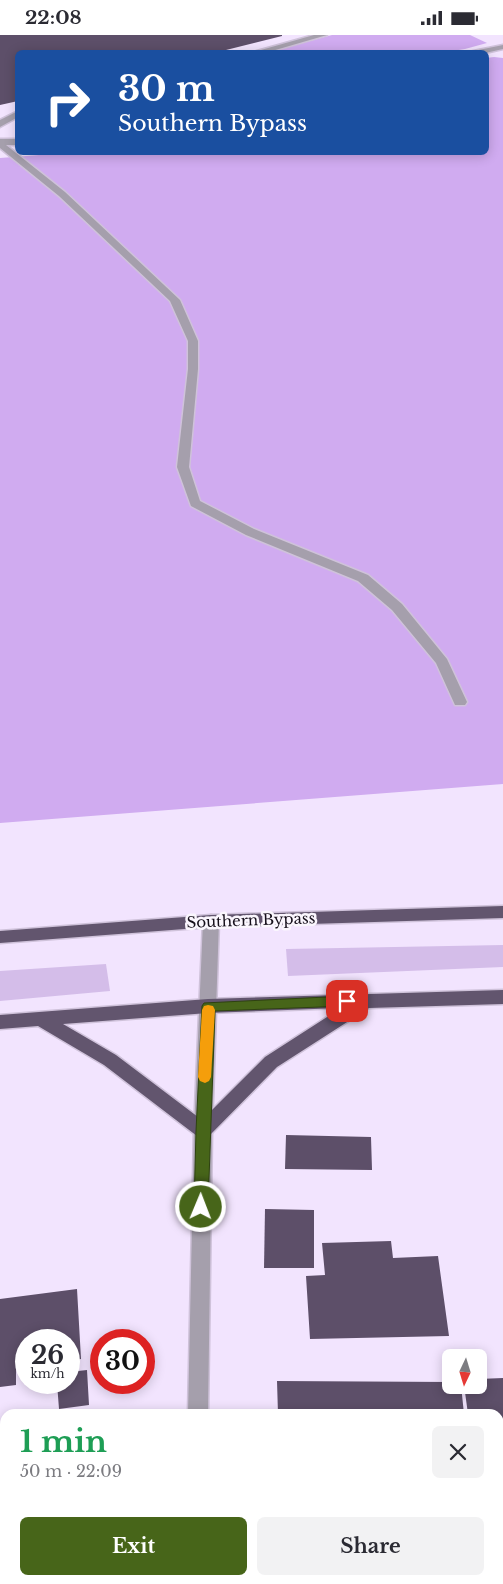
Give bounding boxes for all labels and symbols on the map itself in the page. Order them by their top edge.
street label: Southern Bypass [186,908,316,932]
pin [326,980,368,1022]
position arrow [174,1180,226,1232]
speed limit sign: 30 [90,1329,155,1394]
north arrow [442,1349,488,1394]

